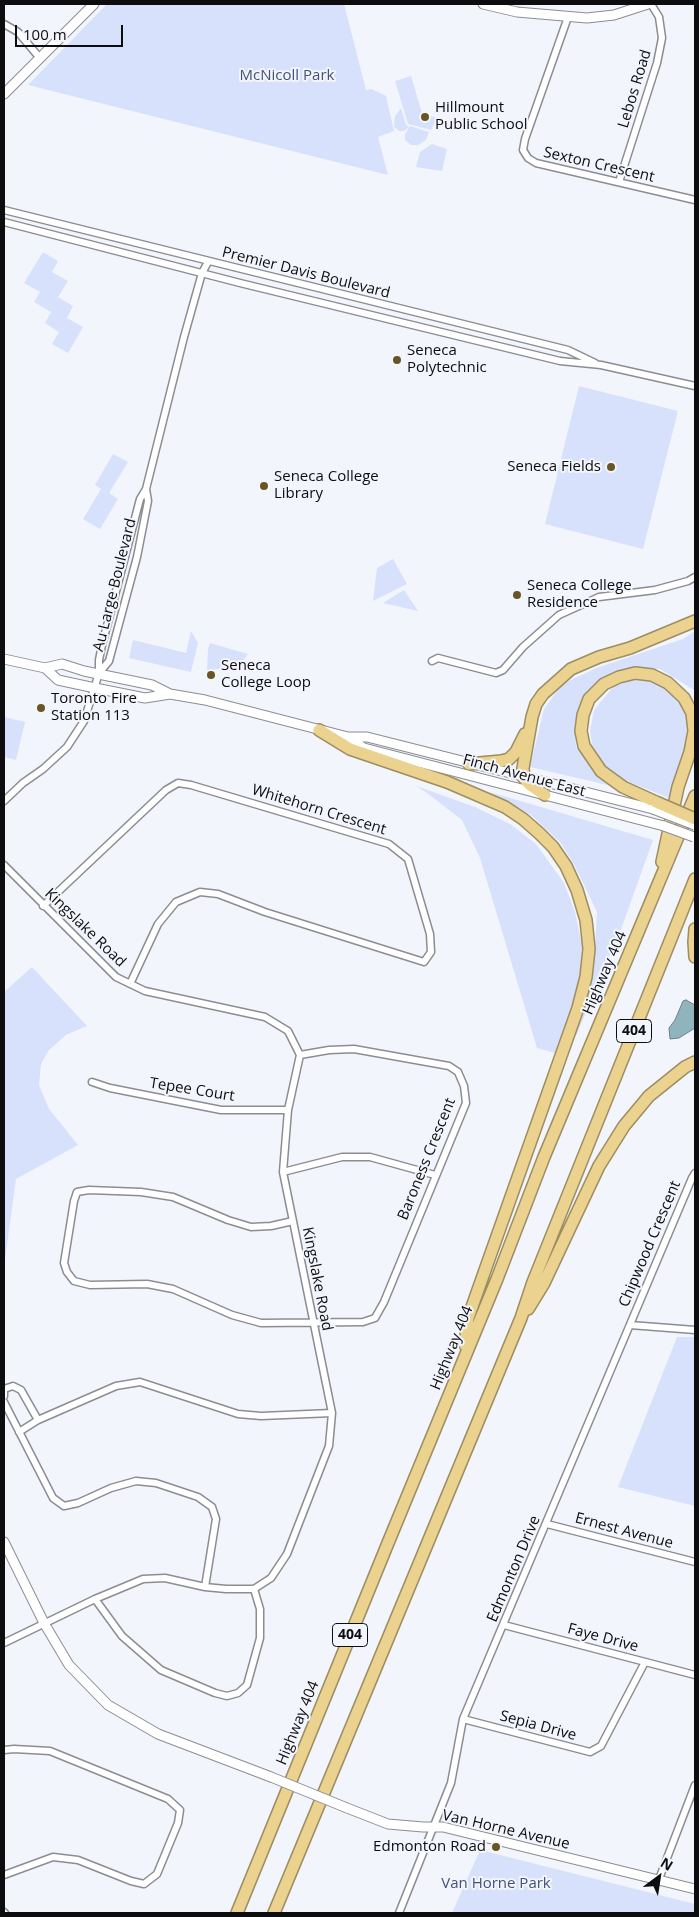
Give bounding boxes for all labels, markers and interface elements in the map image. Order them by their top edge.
scale bar [18,15,125,47]
text: 100 m [23,24,67,44]
street label: Lebos Road [615,47,655,131]
park label: McNicoll Park [240,67,334,85]
place label: Hillmount Public School [435,99,527,134]
marker: Hillmount Public School [419,111,431,123]
street label: Sexton Crescent [542,143,656,187]
street label: Premier Davis Boulevard [220,243,392,303]
place label: Seneca Polytechnic [407,342,487,377]
marker: Seneca Polytechnic [391,354,403,366]
place label: Seneca Fields [507,458,601,476]
marker: Seneca Fields [605,461,617,473]
place label: Seneca College Library [274,468,379,503]
marker: Seneca College Library [258,480,270,492]
street label: Au Large Boulevard [90,517,140,653]
place label: Seneca College Residence [527,577,632,612]
marker: Seneca College Residence [511,589,523,601]
place label: Seneca College Loop [221,657,311,692]
marker: Seneca College Loop [205,669,217,681]
place label: Toronto Fire Station 113 [51,690,137,725]
marker: Toronto Fire Station 113 [35,702,47,714]
street label: Finch Avenue East [461,751,587,801]
street label: Whitehorn Crescent [250,781,388,839]
street label: Kingslake Road [41,885,129,971]
street label: Highway 404 [579,928,631,1018]
road number: 404 [616,1019,652,1042]
street label: Tepee Court [148,1074,236,1106]
street label: Baroness Crescent [394,1095,460,1223]
street label: Chipwood Crescent [615,1178,685,1310]
street label: Kingslake Road [298,1225,336,1333]
street label: Highway 404 [427,1303,477,1393]
street label: Ernest Avenue [573,1509,675,1553]
street label: Edmonton Drive [483,1513,545,1625]
street label: Faye Drive [566,1620,640,1656]
road number: 404 [332,1624,368,1646]
street label: Highway 404 [273,1678,323,1768]
street label: Sepia Drive [498,1707,578,1745]
street label: Van Horne Avenue [440,1807,572,1853]
place label: Edmonton Road [373,1838,486,1856]
marker: Edmonton Road [490,1841,502,1853]
north arrow [634,1852,684,1902]
text: N [657,1853,677,1875]
park label: Van Horne Park [441,1875,551,1893]

